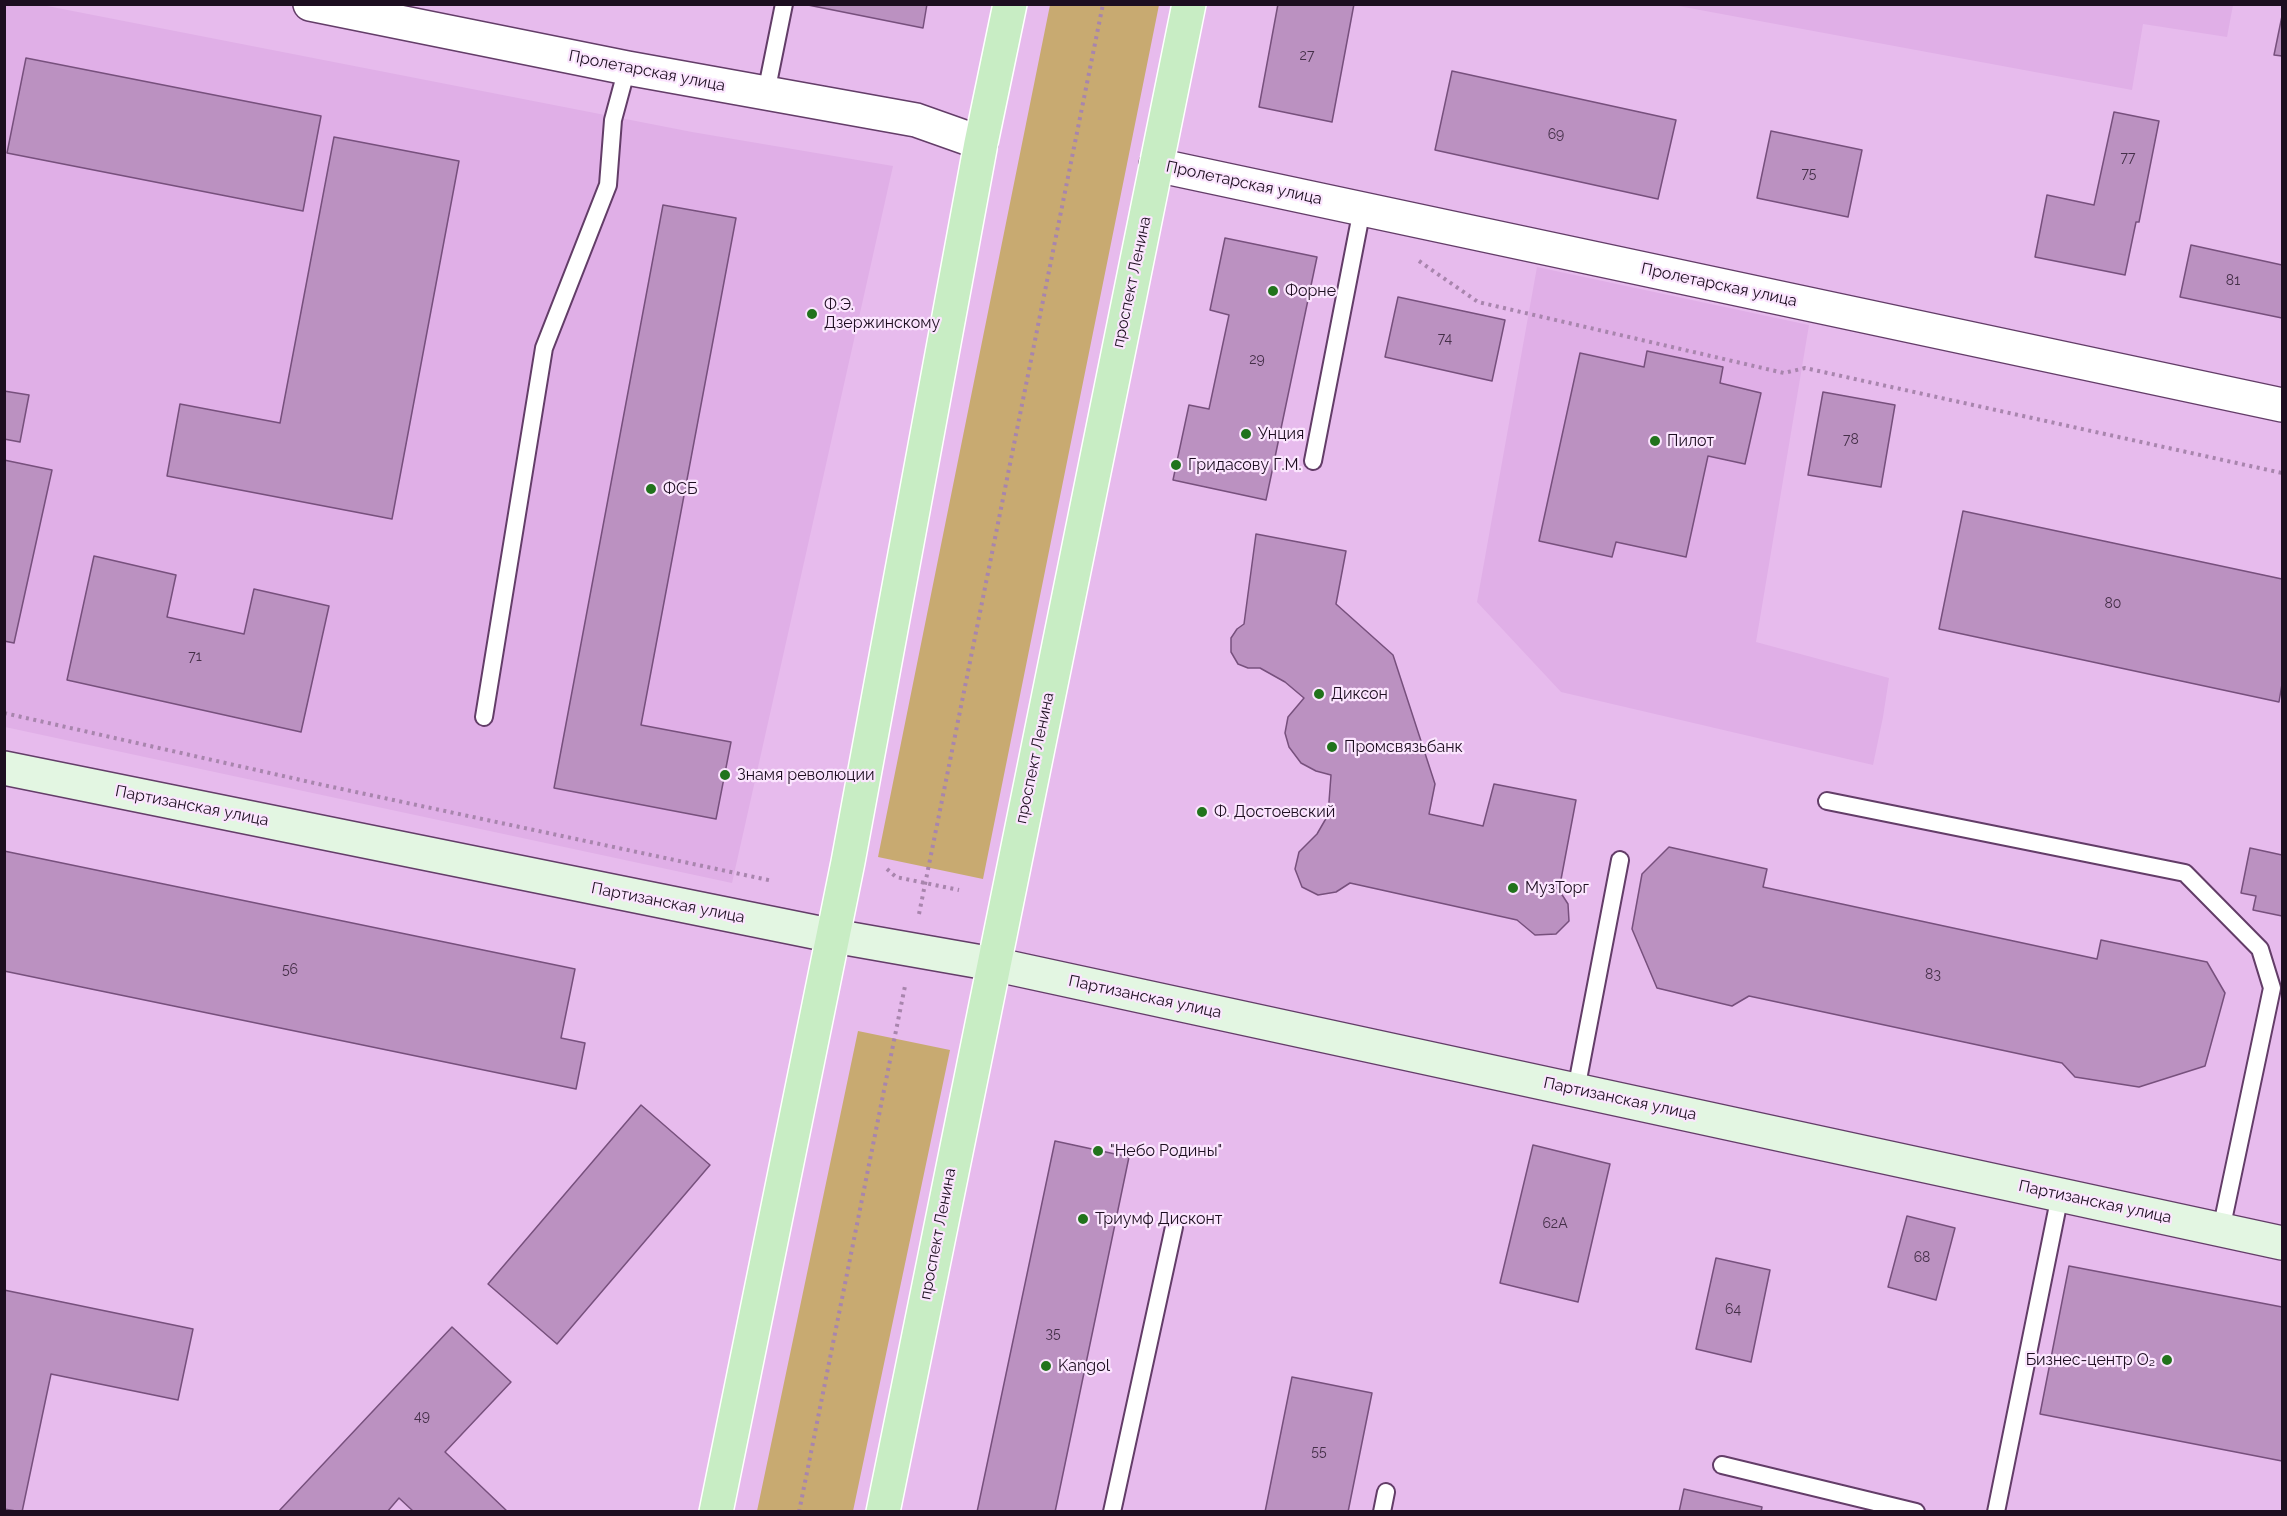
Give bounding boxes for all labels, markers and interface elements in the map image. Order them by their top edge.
street label: Пролетарская улица [567,46,727,96]
house number: 27 [1300,48,1314,64]
house number: 69 [1548,127,1564,143]
house number: 77 [2121,150,2135,166]
street label: Пролетарская улица [1164,157,1324,209]
house number: 75 [1802,166,1816,182]
street label: проспект Ленина [1109,215,1155,349]
street label: Пролетарская улица [1639,259,1799,311]
house number: 81 [2226,273,2240,289]
place label: Форне [1285,281,1336,301]
marker: Форне [1266,284,1280,298]
place label: Ф.Э. Дзержинскому [824,295,940,333]
marker: Ф.Э. Дзержинскому [805,307,819,321]
house number: 74 [1438,331,1452,347]
house number: 29 [1249,352,1265,368]
place label: Унция [1258,424,1304,444]
marker: Унция [1239,427,1253,441]
place label: Пилот [1667,431,1714,451]
house number: 78 [1843,432,1859,448]
marker: Пилот [1648,434,1662,448]
place label: Гридасову Г.М. [1188,455,1302,475]
marker: Гридасову Г.М. [1169,458,1183,472]
place label: ФСБ [663,479,697,499]
marker: ФСБ [644,482,658,496]
house number: 80 [2105,596,2121,612]
house number: 71 [188,649,202,665]
place label: Диксон [1331,684,1388,704]
marker: Диксон [1312,687,1326,701]
street label: проспект Ленина [1012,691,1058,825]
place label: Промсвязьбанк [1344,737,1463,757]
marker: Промсвязьбанк [1325,740,1339,754]
place label: Знамя революции [737,765,875,785]
marker: Знамя революции [718,768,732,782]
street label: Партизанская улица [114,782,270,830]
place label: Ф. Достоевский [1214,802,1335,822]
marker: Ф. Достоевский [1195,805,1209,819]
place label: МузТорг [1525,878,1589,898]
street label: Партизанская улица [590,879,746,927]
marker: МузТорг [1506,881,1520,895]
house number: 56 [282,962,298,978]
house number: 83 [1925,967,1941,983]
street label: Партизанская улица [1067,971,1223,1023]
street label: Партизанская улица [1542,1073,1698,1125]
place label: "Небо Родины" [1110,1141,1222,1161]
marker: "Небо Родины" [1091,1144,1105,1158]
street label: проспект Ленина [916,1167,960,1301]
street label: Партизанская улица [2017,1176,2173,1228]
place label: Триумф Дисконт [1095,1209,1222,1229]
marker: Триумф Дисконт [1076,1212,1090,1226]
house number: 62А [1542,1216,1568,1232]
house number: 68 [1914,1250,1930,1266]
house number: 64 [1725,1302,1741,1318]
house number: 35 [1045,1326,1061,1342]
place label: Бизнес-центр O₂ [2026,1350,2155,1370]
marker: Бизнес-центр O₂ [2160,1353,2174,1367]
place label: Kangol [1058,1356,1110,1376]
marker: Kangol [1039,1359,1053,1373]
house number: 49 [414,1409,430,1425]
house number: 55 [1311,1444,1327,1460]

